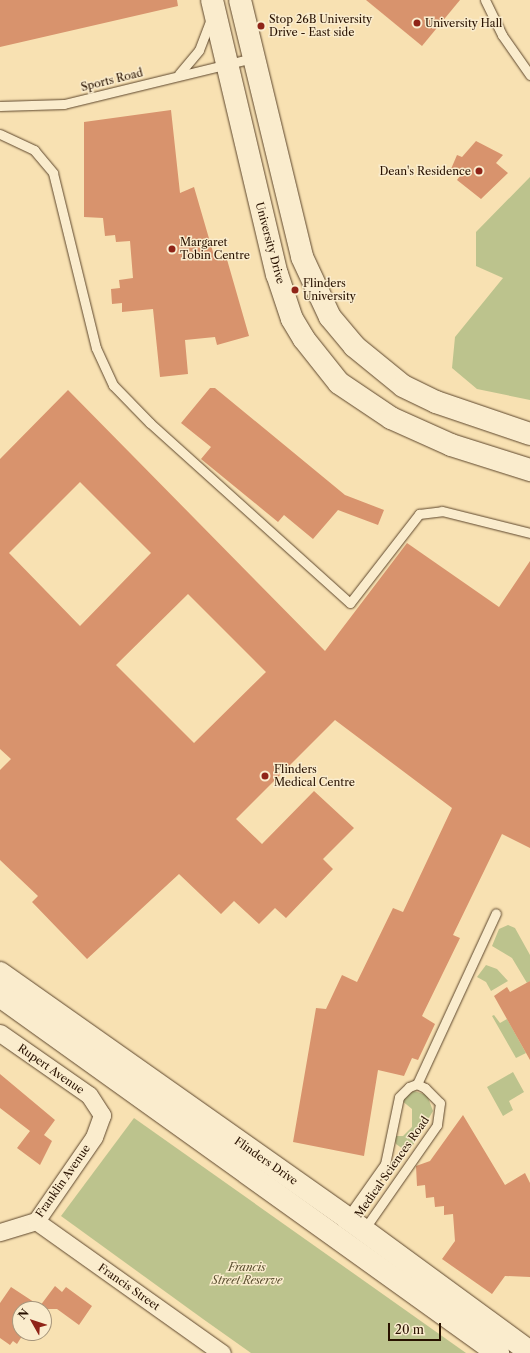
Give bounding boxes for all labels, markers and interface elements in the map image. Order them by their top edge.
place label: Stop 26B University Drive - East side [269,13,372,39]
place label: University Hall [425,16,503,30]
marker: University Hall [412,18,422,28]
marker: Stop 26B University Drive - East side [256,21,266,31]
street label: Sports Road [80,66,144,94]
place label: Dean's Residence [379,164,471,178]
marker: Dean's Residence [474,166,484,176]
street label: University Drive [253,201,287,285]
place label: Margaret Tobin Centre [180,236,250,262]
marker: Margaret Tobin Centre [167,244,177,254]
place label: Flinders University [303,277,356,303]
marker: Flinders University [290,285,300,295]
place label: Flinders Medical Centre [274,763,355,789]
marker: Flinders Medical Centre [259,770,271,782]
street label: Rupert Avenue [15,1041,87,1097]
street label: Medical Sciences Road [352,1114,432,1220]
street label: Flinders Drive [232,1134,300,1188]
street label: Franklin Avenue [33,1142,93,1220]
street label: Francis Street [96,1261,162,1313]
park label: Francis Street Reserve [212,1261,282,1287]
north arrow [12,1301,52,1341]
text: N [15,1306,32,1322]
scale bar [390,1315,443,1341]
text: 20 m [395,1322,424,1337]

